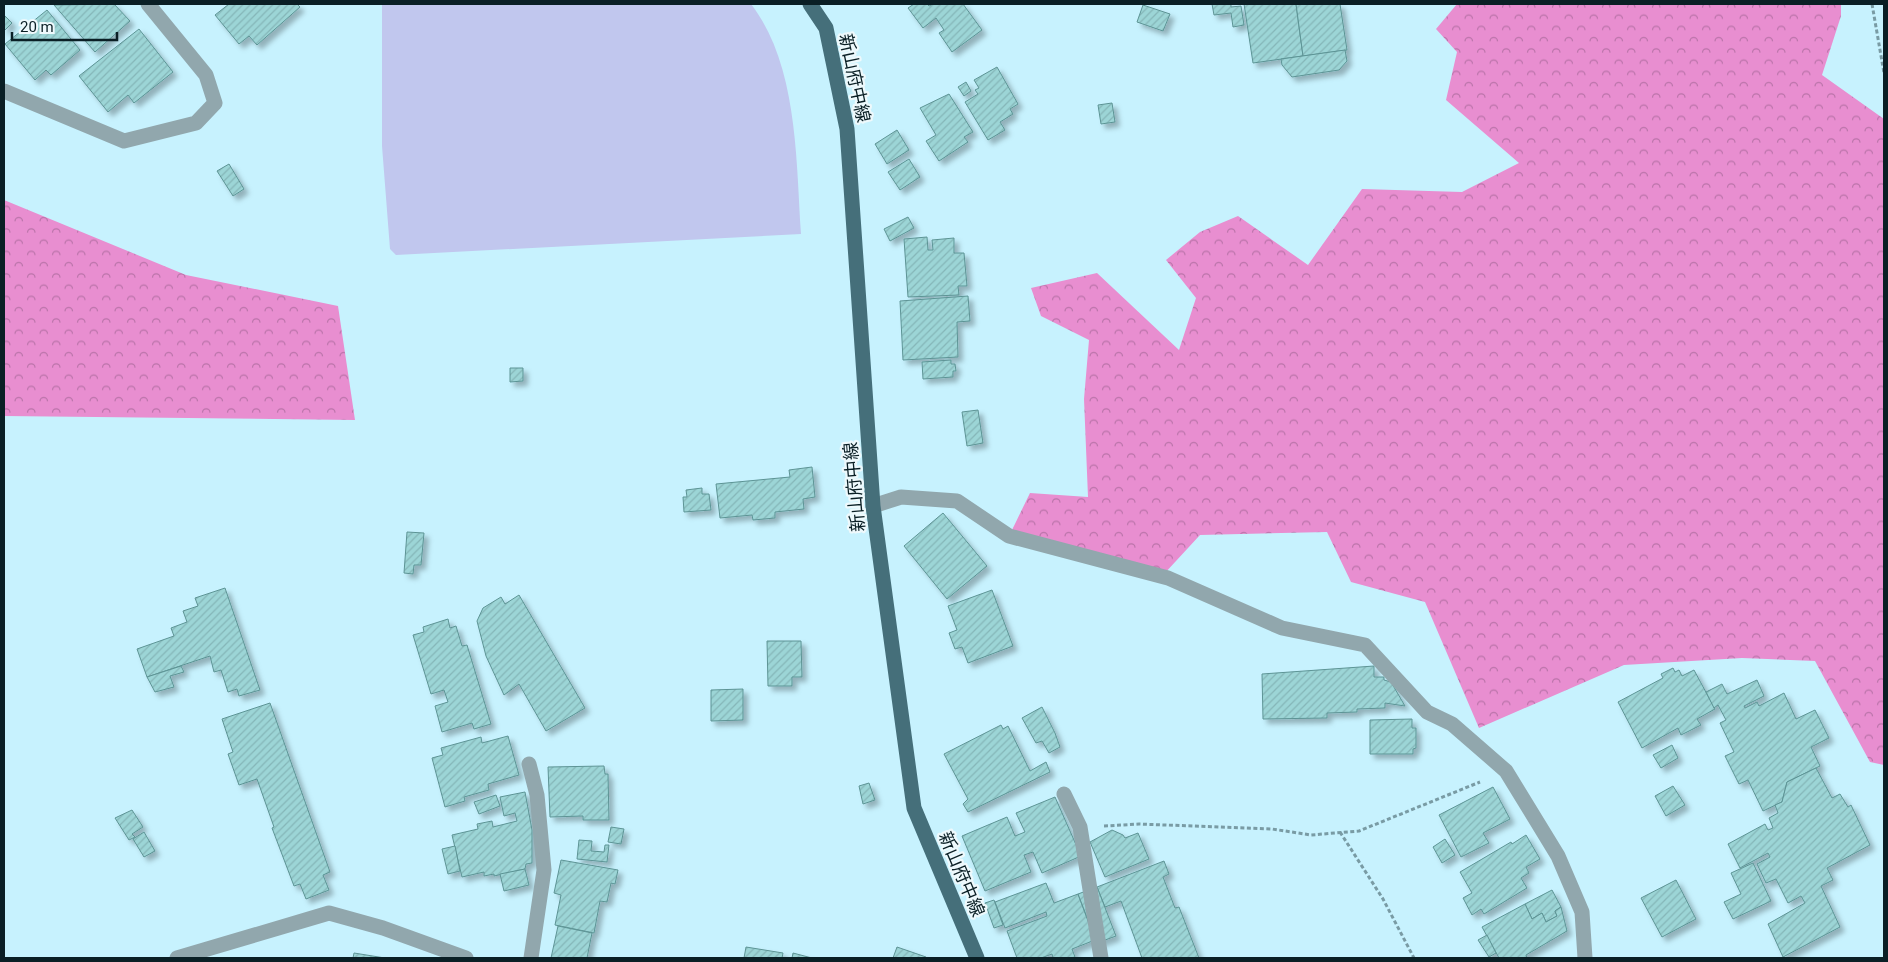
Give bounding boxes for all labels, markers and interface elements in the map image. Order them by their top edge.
scale bar [12,10,118,42]
text: 20 m [20,18,54,36]
street label: 新山府中線 [835,32,875,124]
street label: 新山府中線 [840,441,868,533]
street label: 新山府中線 [935,828,989,920]

